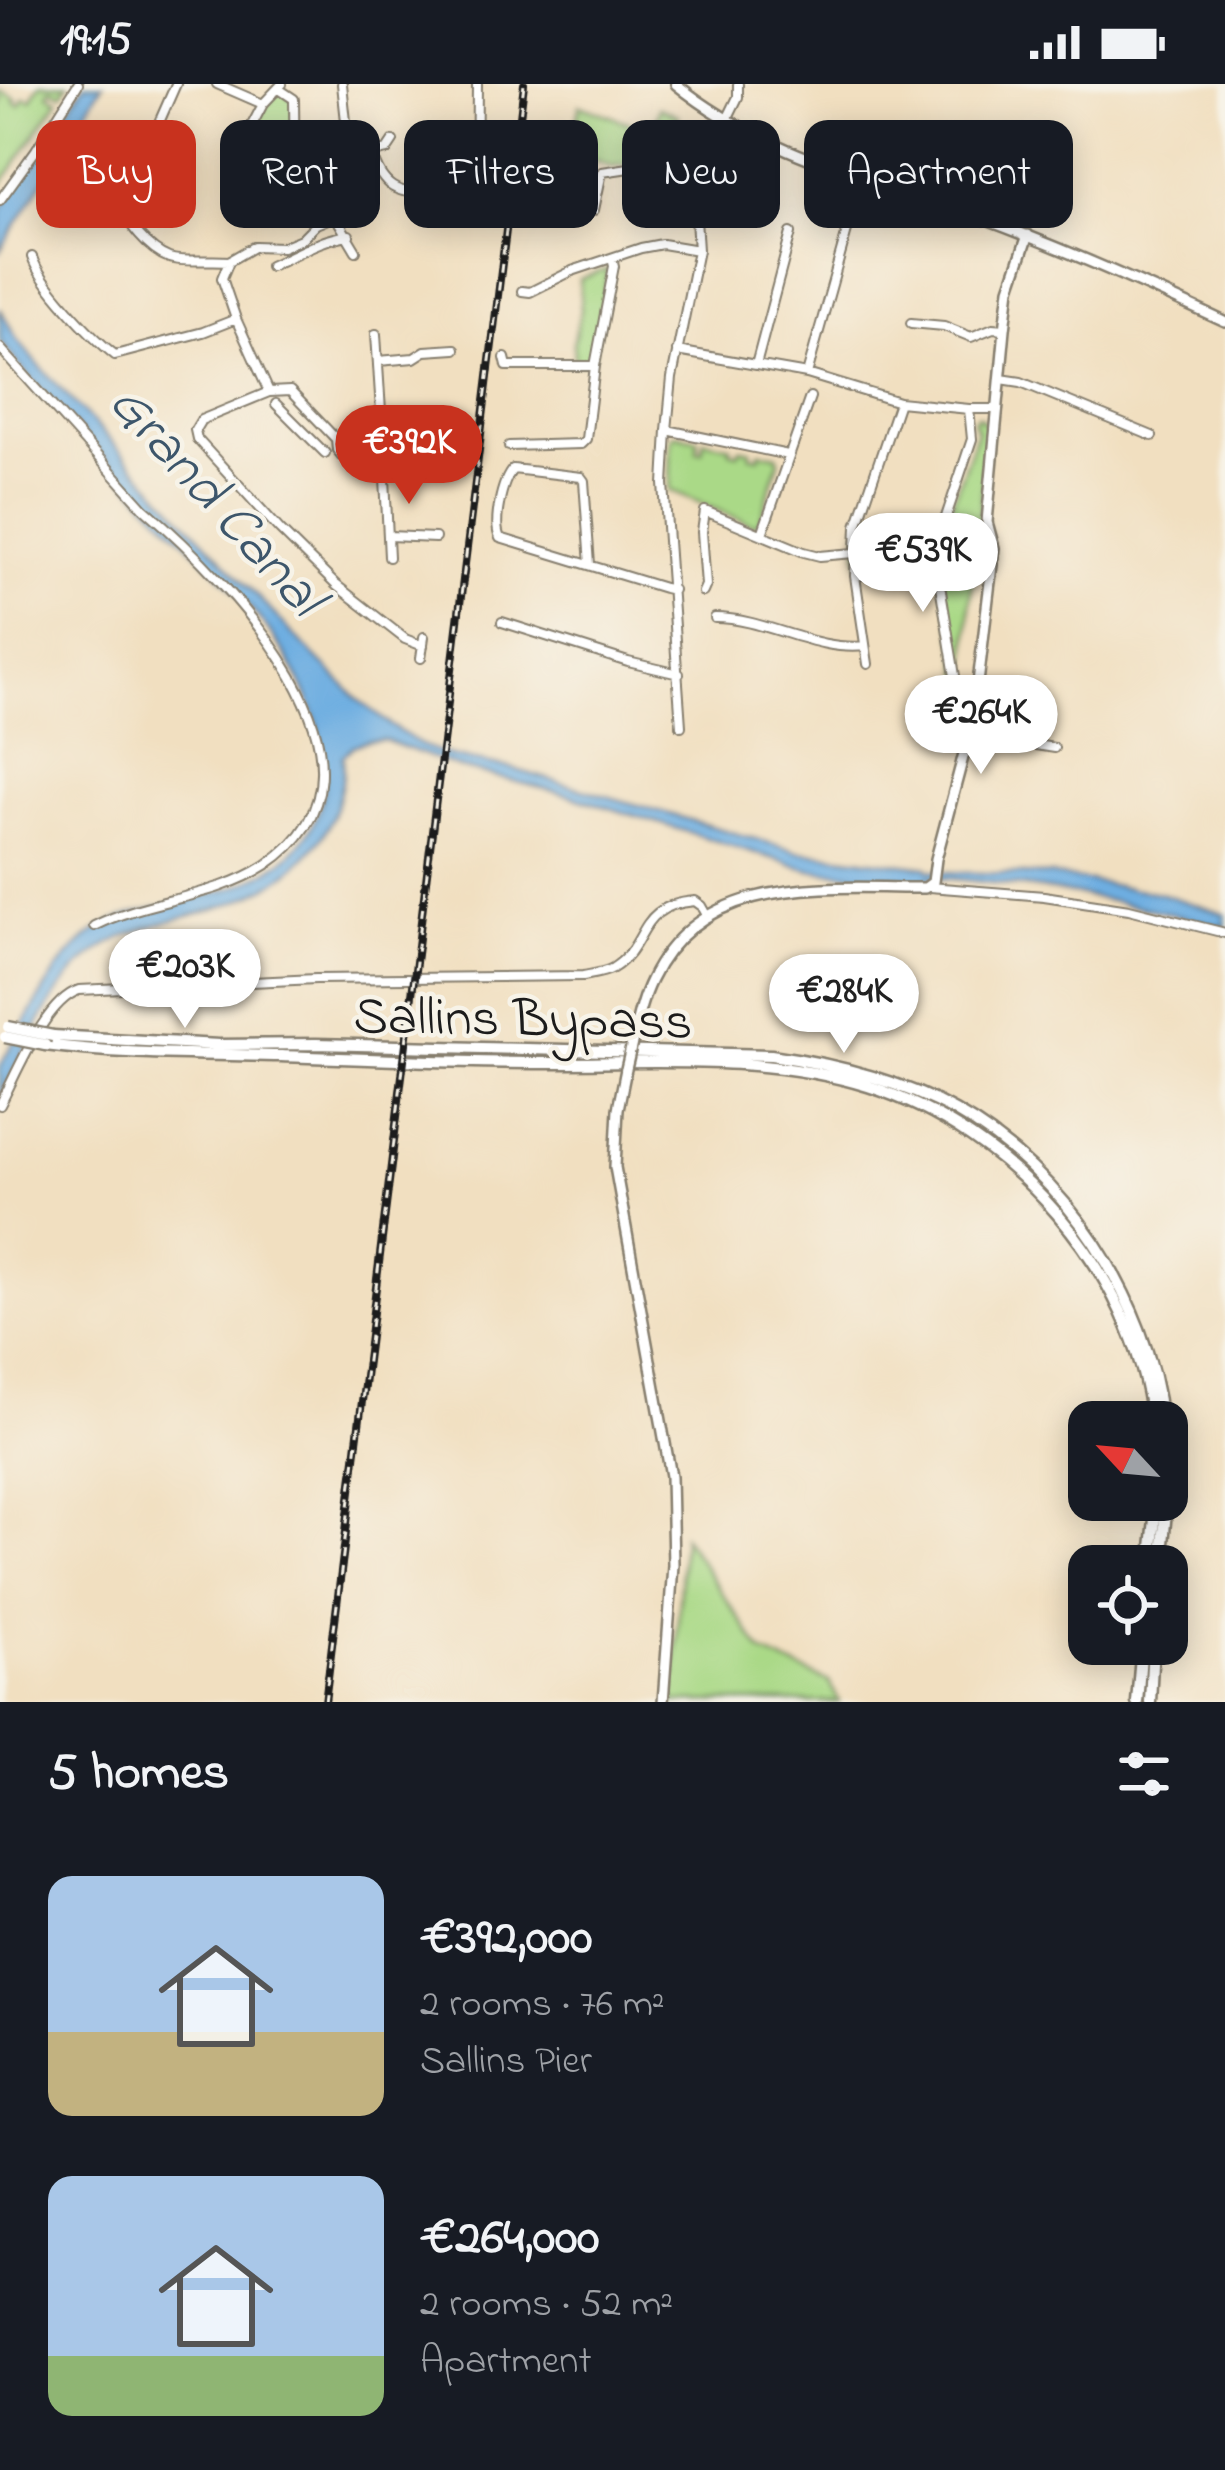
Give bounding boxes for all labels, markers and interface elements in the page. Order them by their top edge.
text: 19:15 [60,9,132,75]
chip: Buy [36,120,196,228]
chip: Rent [220,120,380,228]
chip: Filters [404,120,598,228]
chip: New [622,120,780,228]
chip: Apartment [804,120,1073,228]
water label: Grand Canal [86,367,346,642]
pin: €392K [325,405,493,507]
text: €392K [362,415,456,472]
pin: €539K [839,513,1007,615]
text: €539K [875,523,971,580]
pin: €264K [897,675,1065,777]
text: €264K [932,685,1030,742]
pin: €203K [101,929,269,1031]
text: €203K [136,939,234,996]
pin: €284K [760,954,928,1056]
text: €284K [796,964,892,1021]
street label: Sallins Bypass [353,980,693,1064]
north arrow [1068,1401,1188,1521]
map controls [1068,1401,1188,1665]
button: locate [1068,1545,1188,1665]
text: 5 homes [48,1737,229,1812]
icon: filters [1111,1741,1177,1807]
text: €392,000 [420,1902,592,1977]
icon: home [144,1924,288,2068]
text: 2 rooms · 76 m² [420,1977,665,2034]
text: Sallins Pier [420,2034,592,2091]
text: €264,000 [420,2202,599,2277]
icon: home [144,2224,288,2368]
text: 2 rooms · 52 m² [420,2277,673,2334]
text: Apartment [420,2334,592,2391]

